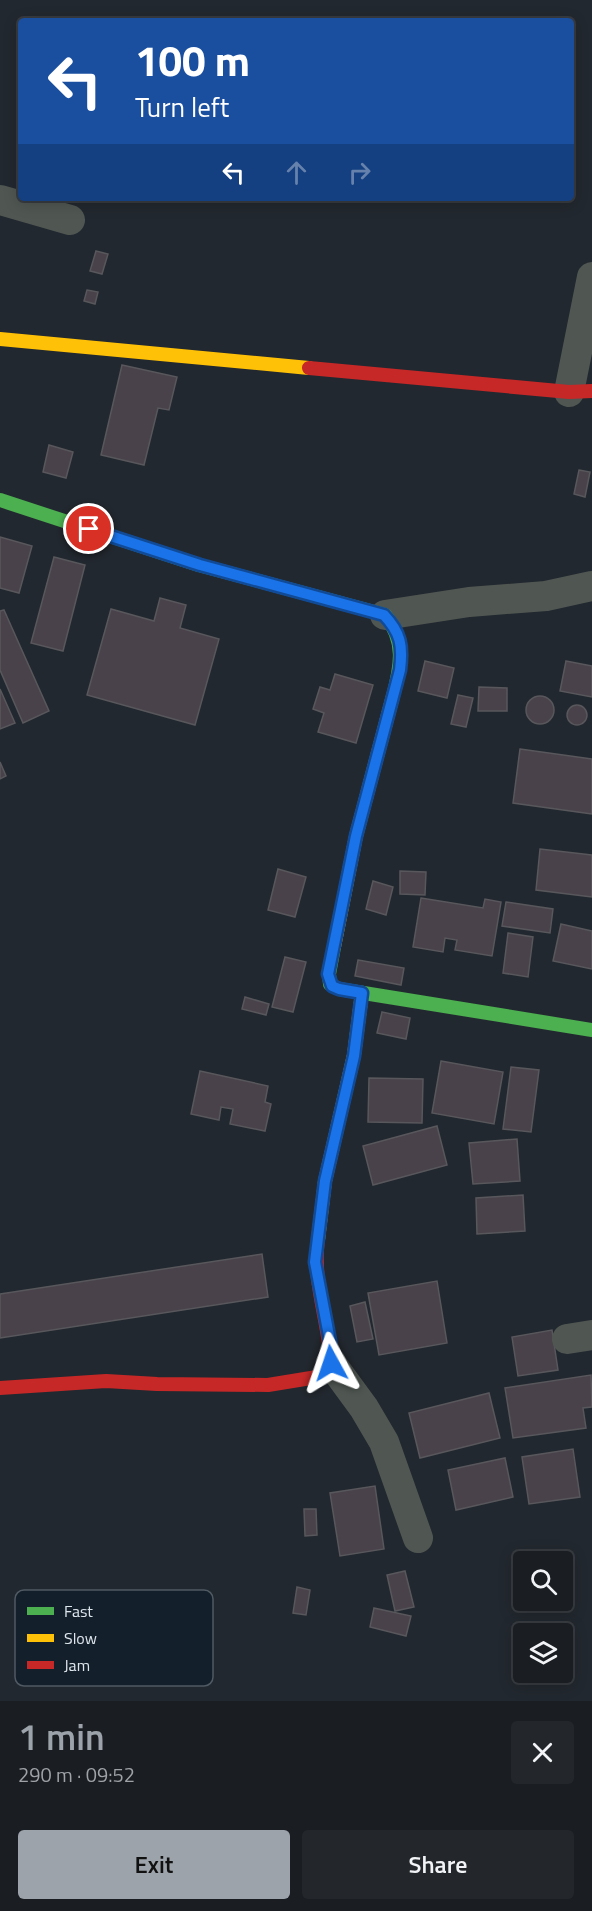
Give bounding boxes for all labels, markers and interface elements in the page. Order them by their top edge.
text: 100 m [135,28,250,92]
icon: left [36,42,114,120]
text: Turn left [135,86,229,127]
icon: left [217,156,250,189]
icon: ahead [280,156,313,189]
icon: right [343,156,376,189]
pin [63,503,114,554]
icon: arrive [72,512,105,545]
position arrow [299,1331,363,1395]
map controls [513,1551,573,1683]
button: search [513,1551,573,1611]
legend [15,1590,213,1686]
text: Fast [64,1599,93,1623]
button: layers [513,1623,573,1683]
text: Slow [64,1626,97,1650]
text: Jam [64,1653,90,1677]
text: 1 min [18,1709,105,1764]
button: close [511,1721,574,1784]
text: 290 m · 09:52 [18,1759,135,1790]
button: Exit [18,1830,290,1899]
button: Share [302,1830,574,1899]

